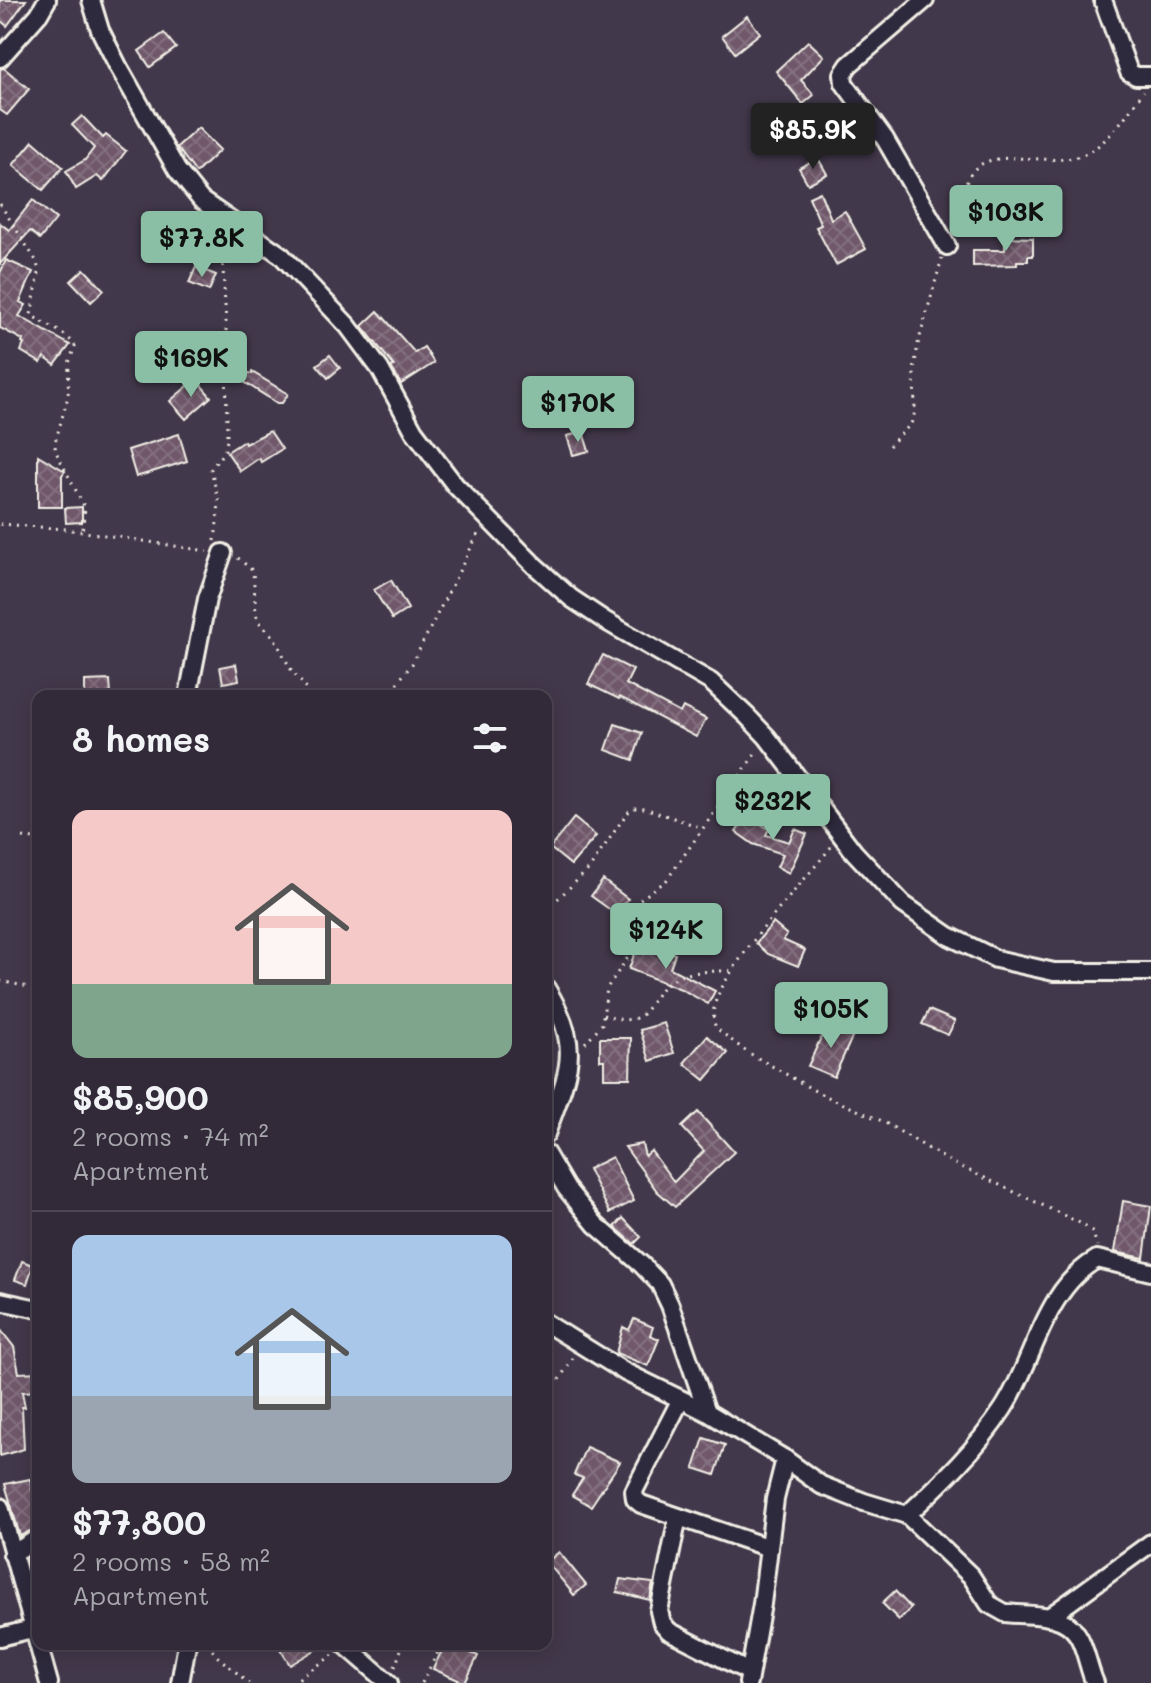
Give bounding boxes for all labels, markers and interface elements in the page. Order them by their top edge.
pin: $85.9K [748,103,878,171]
text: $85.9K [769,112,857,146]
pin: $103K [950,185,1062,253]
text: $103K [967,194,1045,228]
pin: $77.8K [137,211,267,279]
text: $77.8K [159,220,245,254]
pin: $169K [135,331,247,399]
text: $169K [153,340,229,374]
pin: $170K [522,376,634,444]
text: $170K [540,385,616,419]
text: 8 homes [72,716,210,761]
icon: filters [468,716,512,760]
pin: $232K [717,774,829,842]
text: $232K [734,783,812,817]
icon: home [220,862,364,1006]
pin: $124K [610,903,722,971]
text: $124K [628,912,704,946]
pin: $105K [775,982,887,1050]
text: $105K [793,991,869,1025]
text: $85,900 [72,1074,209,1119]
text: 2 rooms · 74 m² [72,1119,269,1153]
text: Apartment [72,1153,209,1187]
icon: home [220,1287,364,1431]
text: $77,800 [72,1499,206,1544]
text: 2 rooms · 58 m² [72,1544,270,1578]
text: Apartment [72,1578,209,1612]

